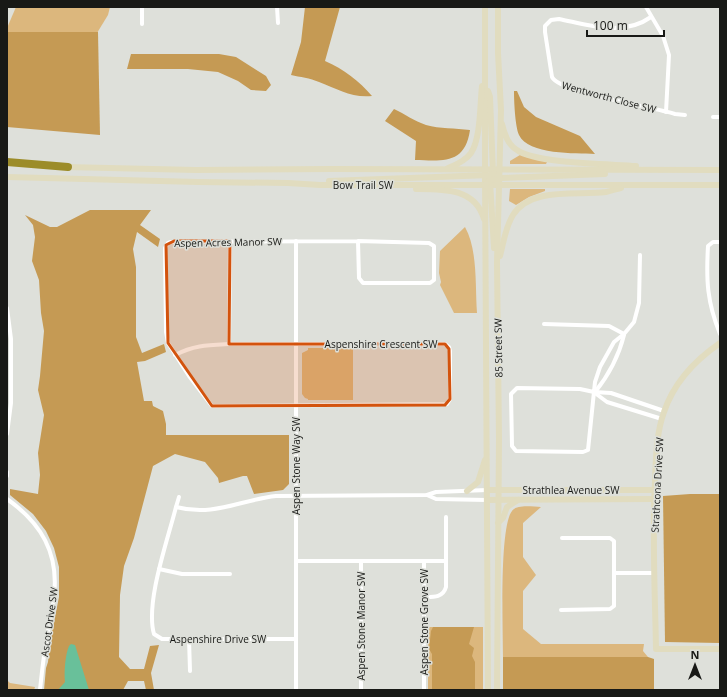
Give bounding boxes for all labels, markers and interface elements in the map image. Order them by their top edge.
scale bar [587,12,664,38]
text: 100 m [593,17,628,34]
street label: Wentworth Close SW [560,78,659,117]
street label: Bow Trail SW [333,178,394,192]
street label: Aspen Acres Manor SW [174,234,283,250]
street label: 85 Street SW [490,317,506,378]
street label: Aspenshire Crescent SW [325,337,438,351]
street label: Aspen Stone Way SW [289,416,303,515]
street label: Strathcona Drive SW [648,436,667,533]
street label: Strathlea Avenue SW [523,483,620,497]
street label: Aspen Stone Grove SW [417,568,431,675]
street label: Aspen Stone Manor SW [354,571,368,681]
street label: Ascot Drive SW [37,586,61,658]
street label: Aspenshire Drive SW [170,632,267,646]
north arrow [675,645,715,685]
text: N [691,647,699,662]

